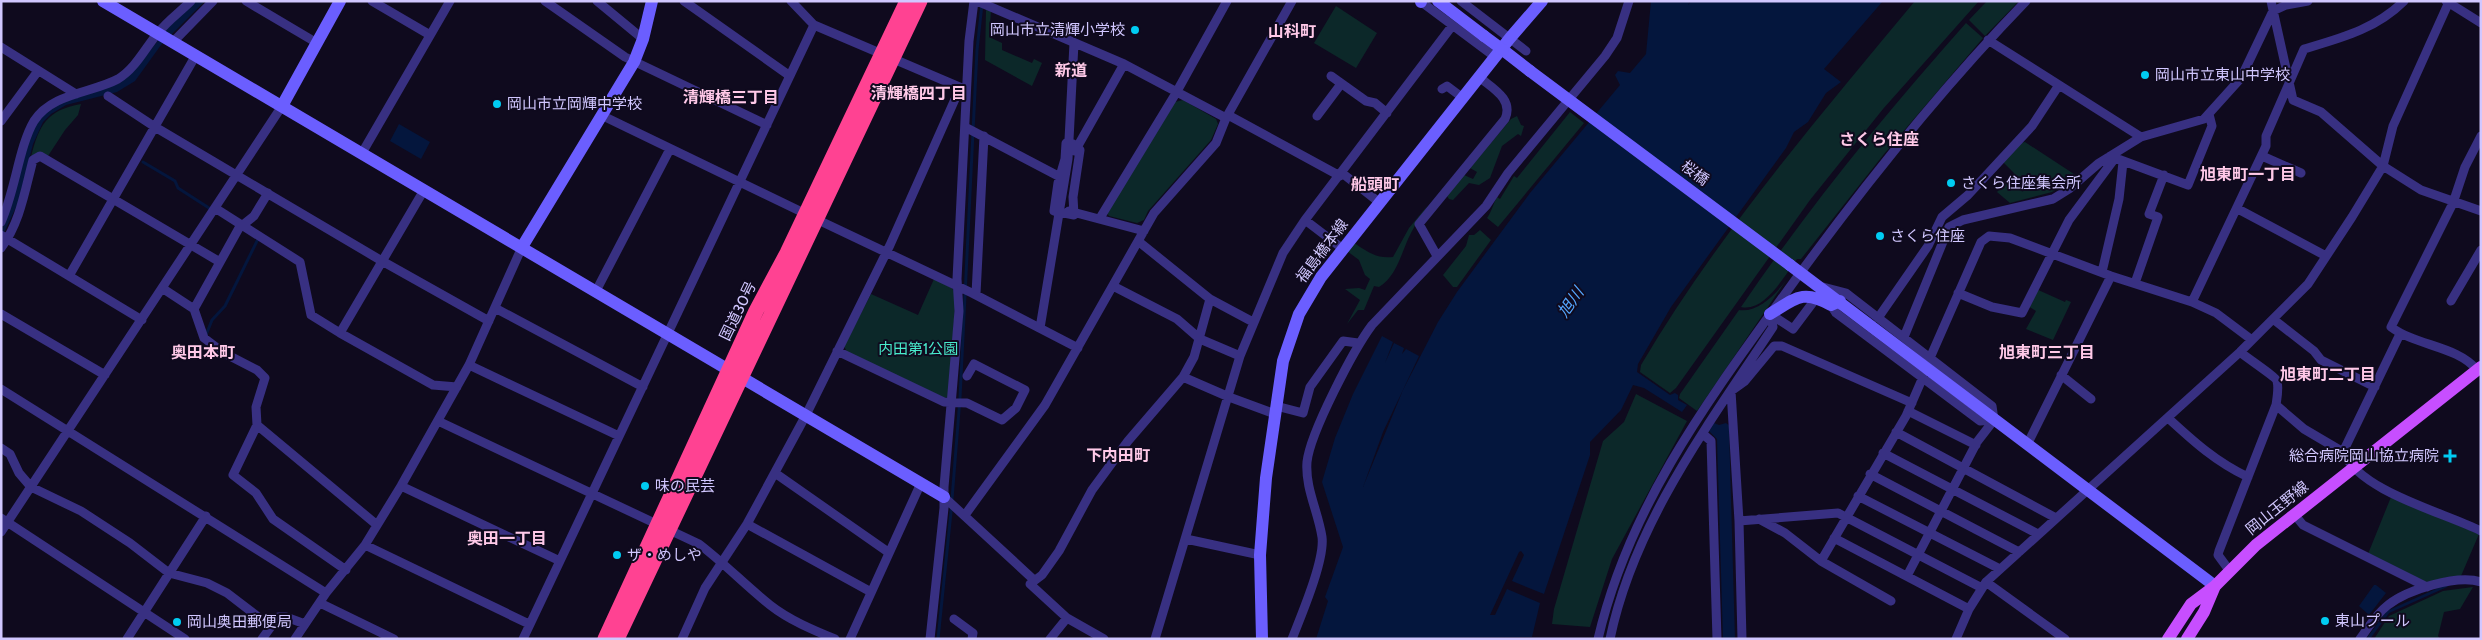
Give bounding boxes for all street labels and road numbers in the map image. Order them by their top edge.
street label: 桜橋 [1678,157,1712,189]
street label: 福島橋本線 [1292,216,1352,286]
street label: 国道30号 [716,278,760,344]
street label: 岡山玉野線 [2242,477,2312,539]

